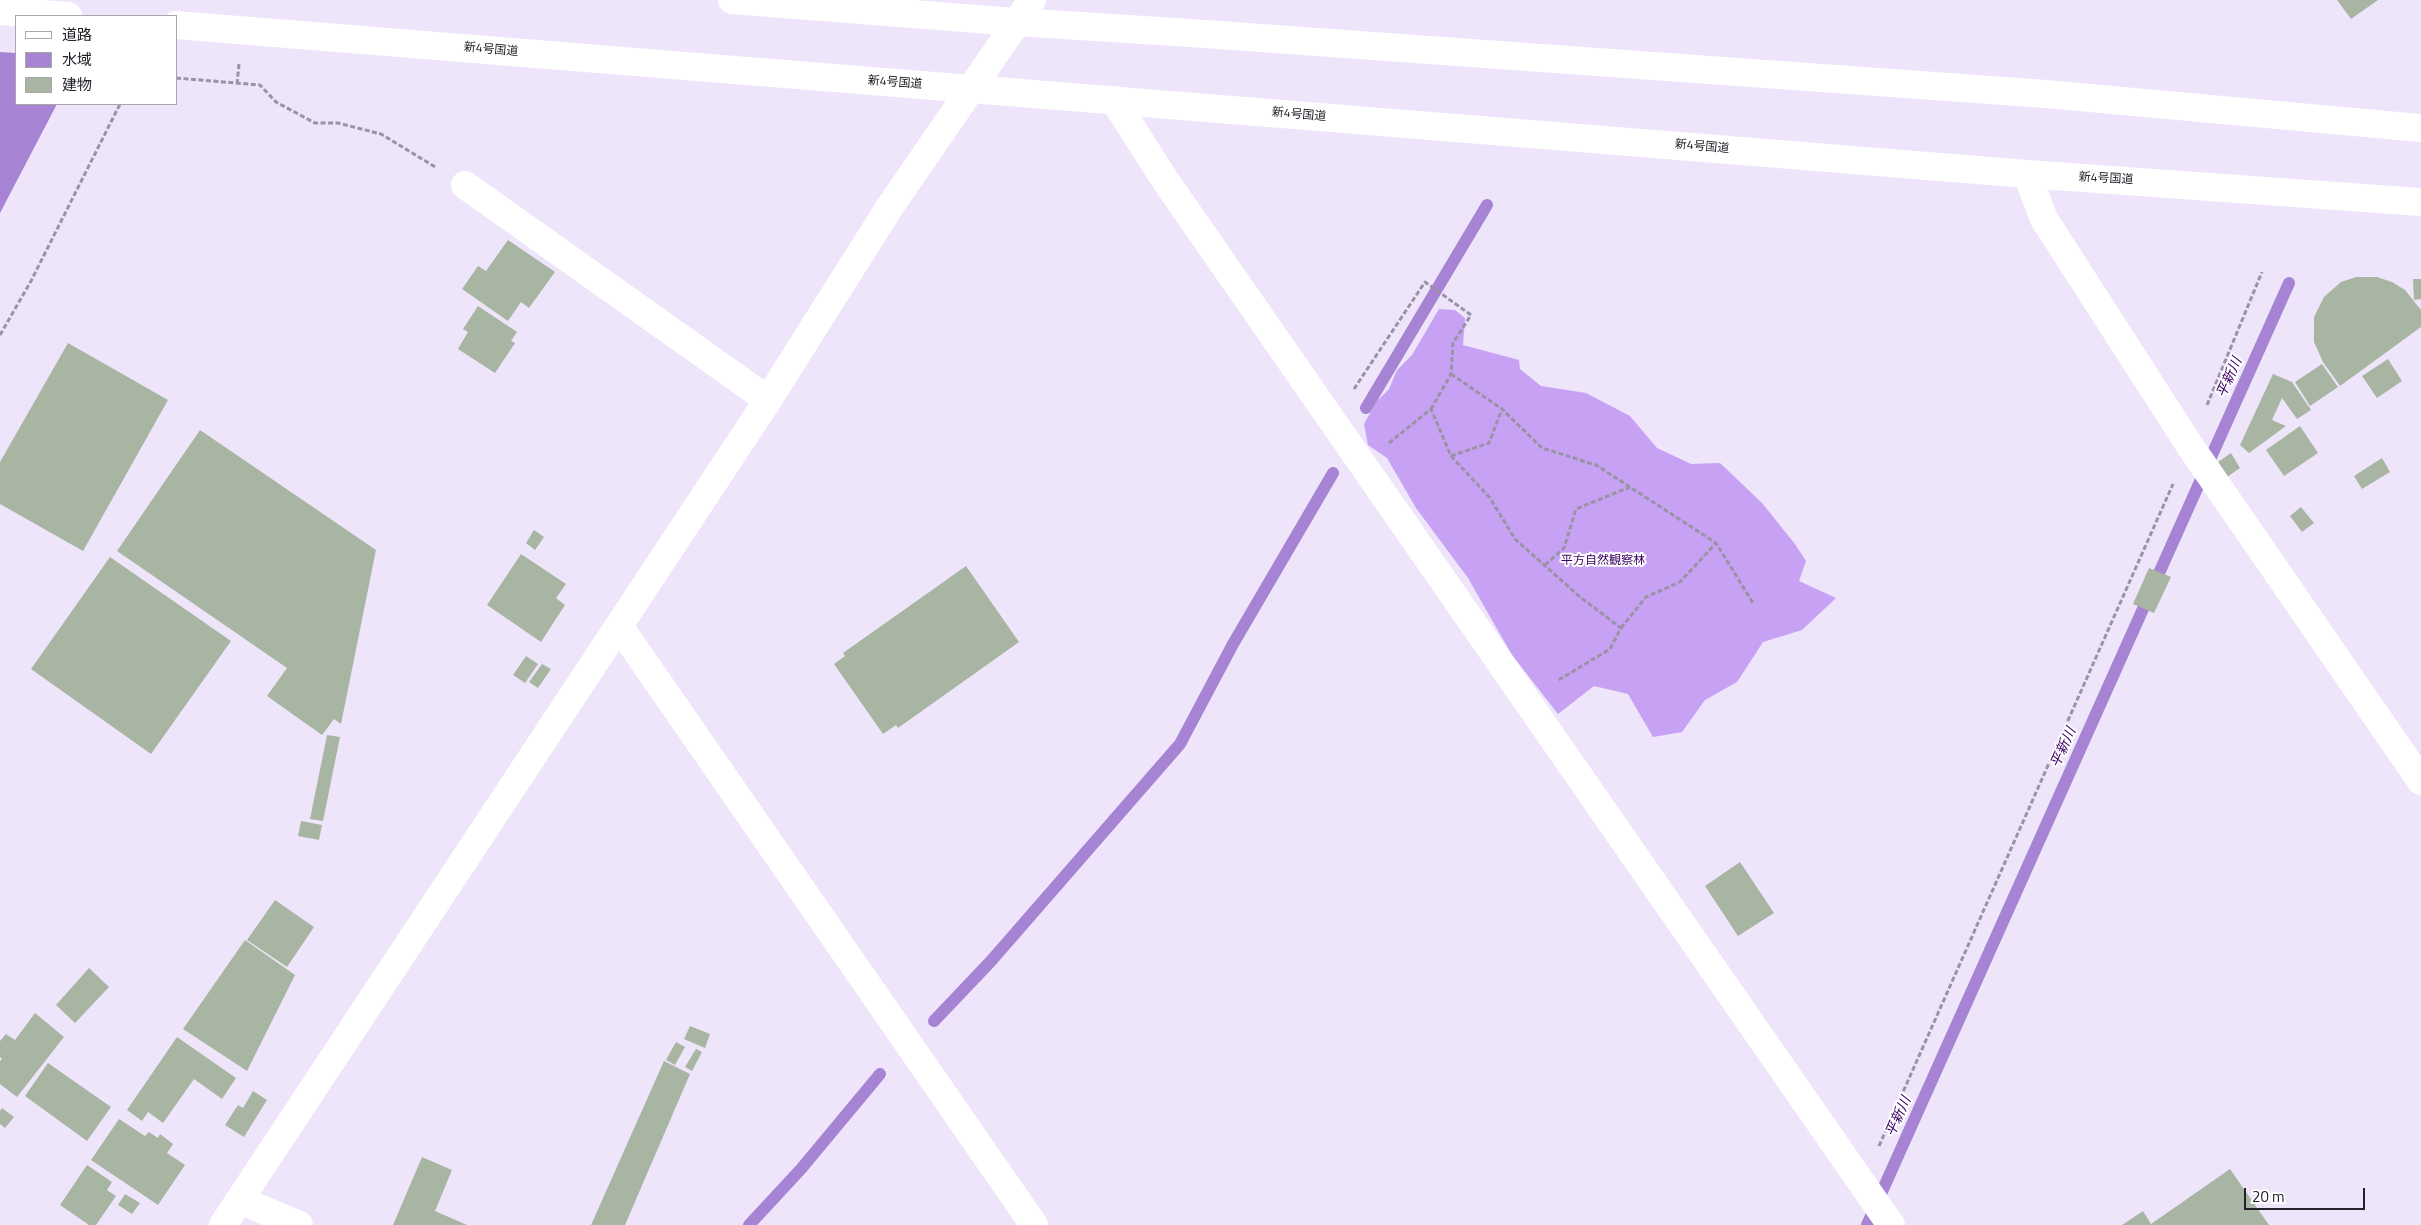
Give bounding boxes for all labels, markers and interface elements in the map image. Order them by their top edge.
legend [15,15,178,105]
text: 道路 [62,23,92,46]
street label: 新4号国道 [463,40,519,60]
text: 水域 [62,48,92,71]
text: 建物 [62,73,92,96]
street label: 新4号国道 [867,74,923,92]
street label: 新4号国道 [1271,105,1327,125]
street label: 新4号国道 [1674,137,1730,157]
street label: 新4号国道 [2078,170,2134,188]
water label: 平新川 [2214,355,2246,401]
park label: 平方自然観察林 [1561,554,1645,568]
water label: 平新川 [2048,725,2080,771]
water label: 平新川 [1883,1094,1915,1140]
scale bar [2246,1178,2367,1210]
text: 20 m [2252,1185,2285,1208]

